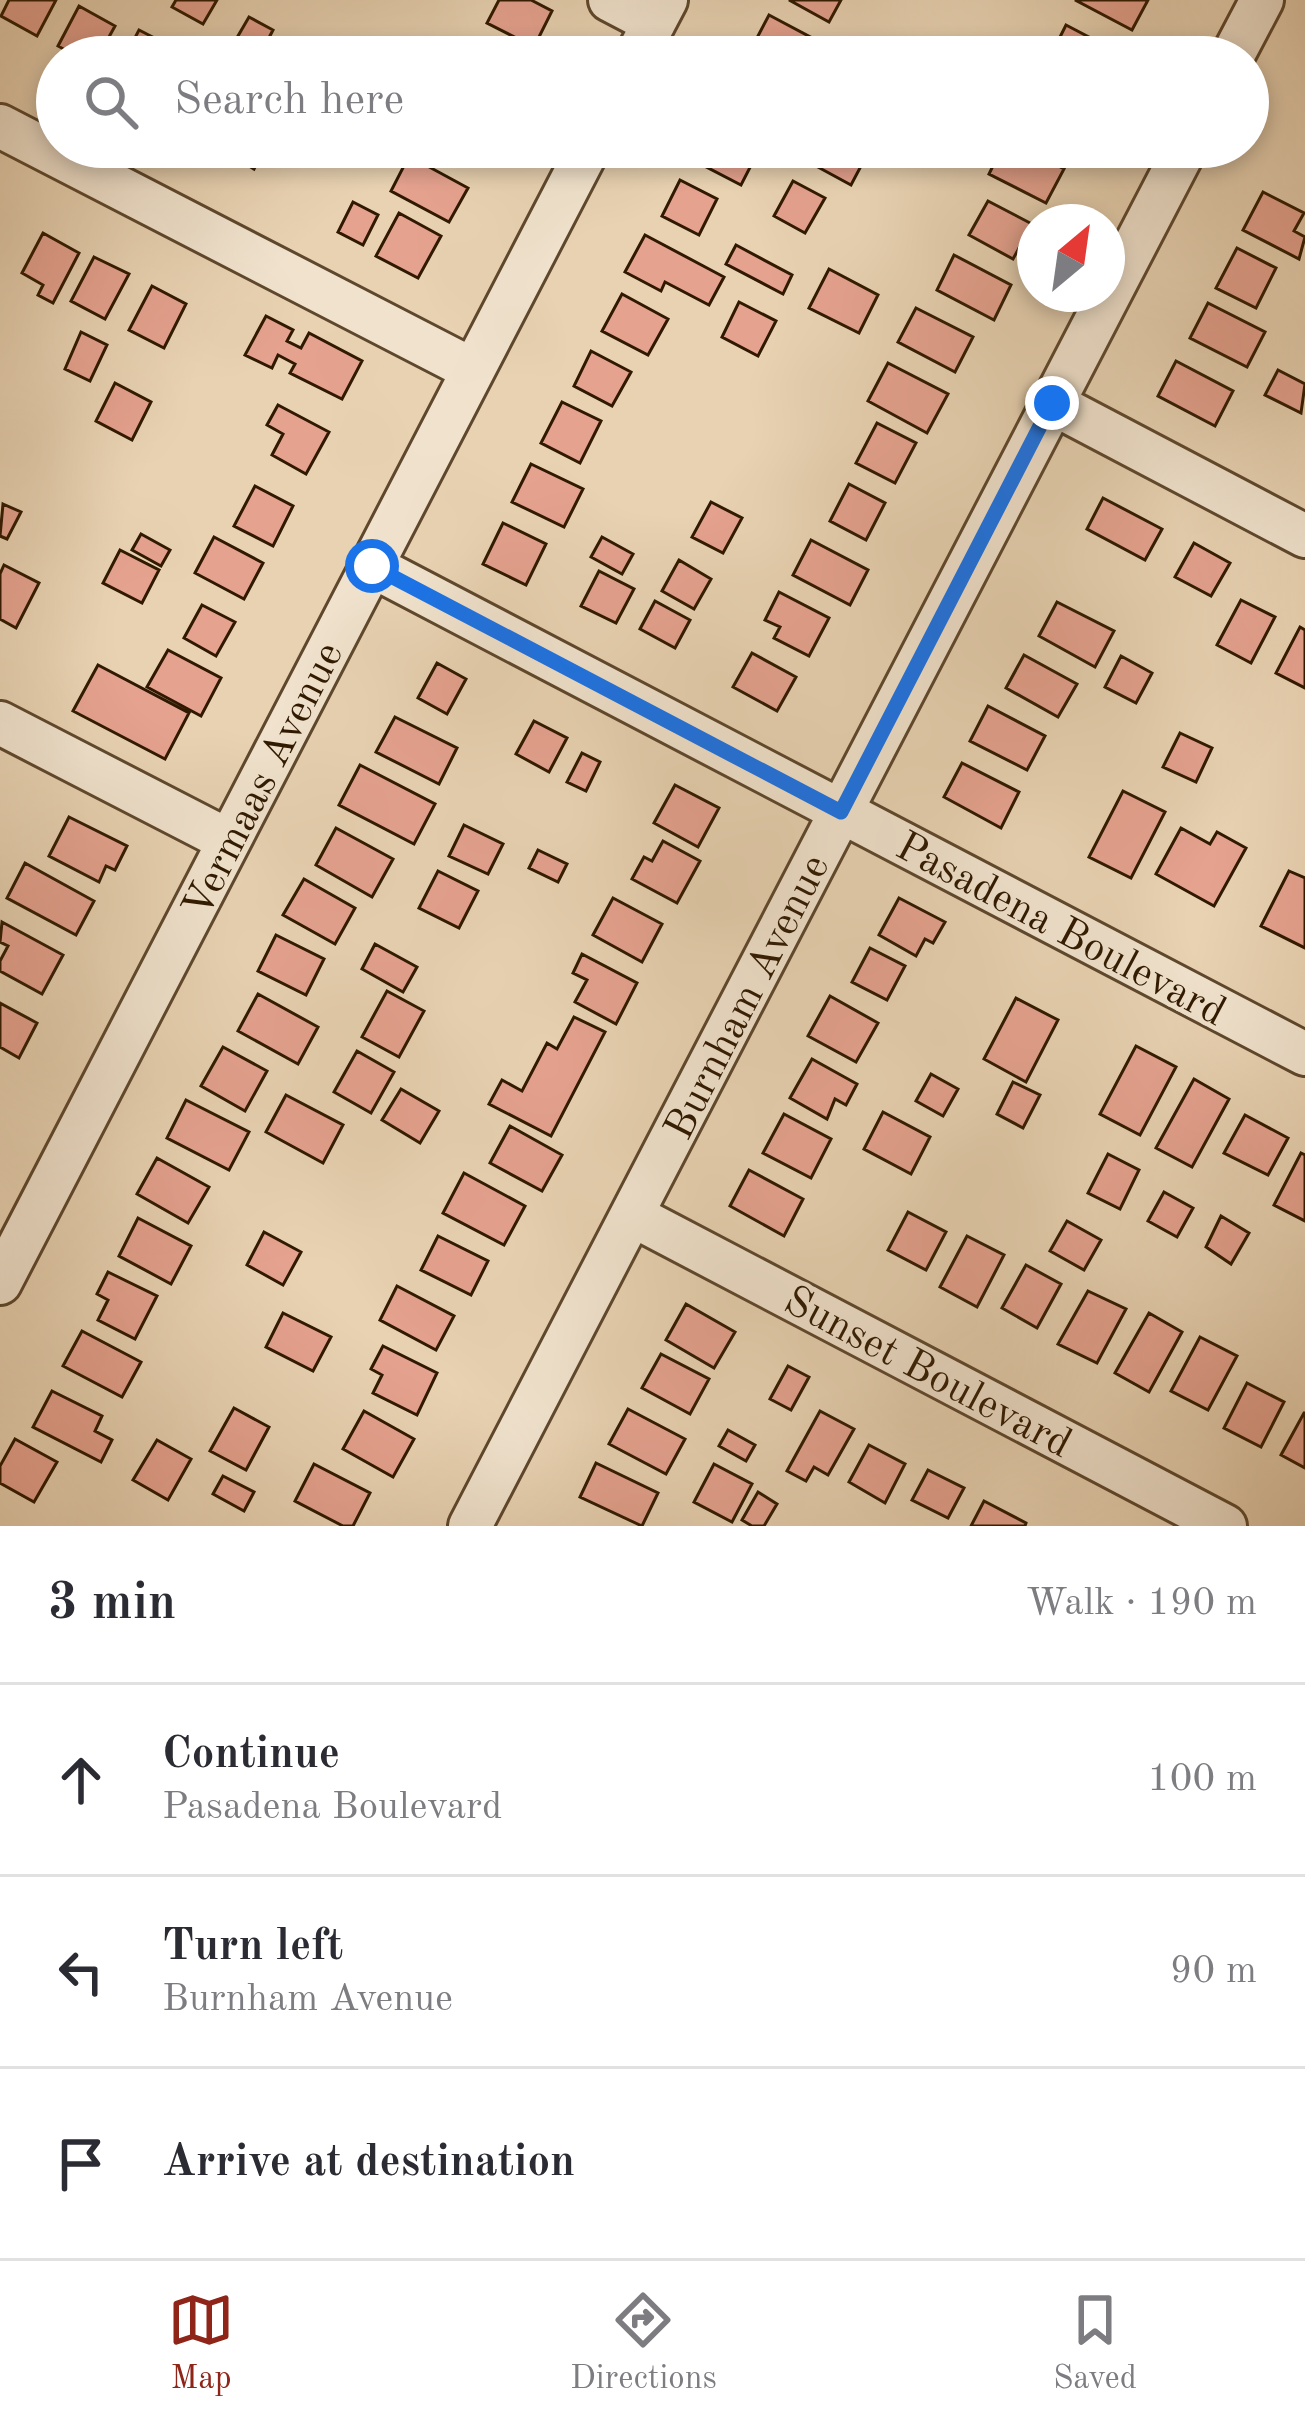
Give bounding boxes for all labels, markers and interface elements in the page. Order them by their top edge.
search box [36,36,1269,168]
icon: search [78,69,144,135]
text: Search here [174,79,404,124]
north arrow [1017,204,1125,312]
route end [1025,376,1079,430]
route start [345,539,399,593]
street label: Vermaas Avenue [177,636,352,925]
street label: Pasadena Boulevard [888,826,1232,1035]
street label: Burnham Avenue [659,849,838,1147]
street label: Sunset Boulevard [776,1280,1078,1467]
text: 3 min [48,1579,176,1630]
text: Walk · 190 m [1026,1584,1257,1623]
text: Continue [162,1733,340,1778]
icon: ahead [48,1747,114,1813]
text: 100 m [1147,1760,1257,1799]
text: Pasadena Boulevard [162,1788,502,1827]
text: Turn left [162,1925,343,1970]
icon: left [48,1939,114,2005]
text: 90 m [1170,1952,1257,1991]
text: Burnham Avenue [162,1980,453,2019]
icon: arrive [48,2131,114,2197]
text: Arrive at destination [162,2141,575,2186]
tab: Map [168,2287,234,2400]
tab: Directions [570,2287,717,2400]
tab: Saved [1053,2287,1137,2400]

